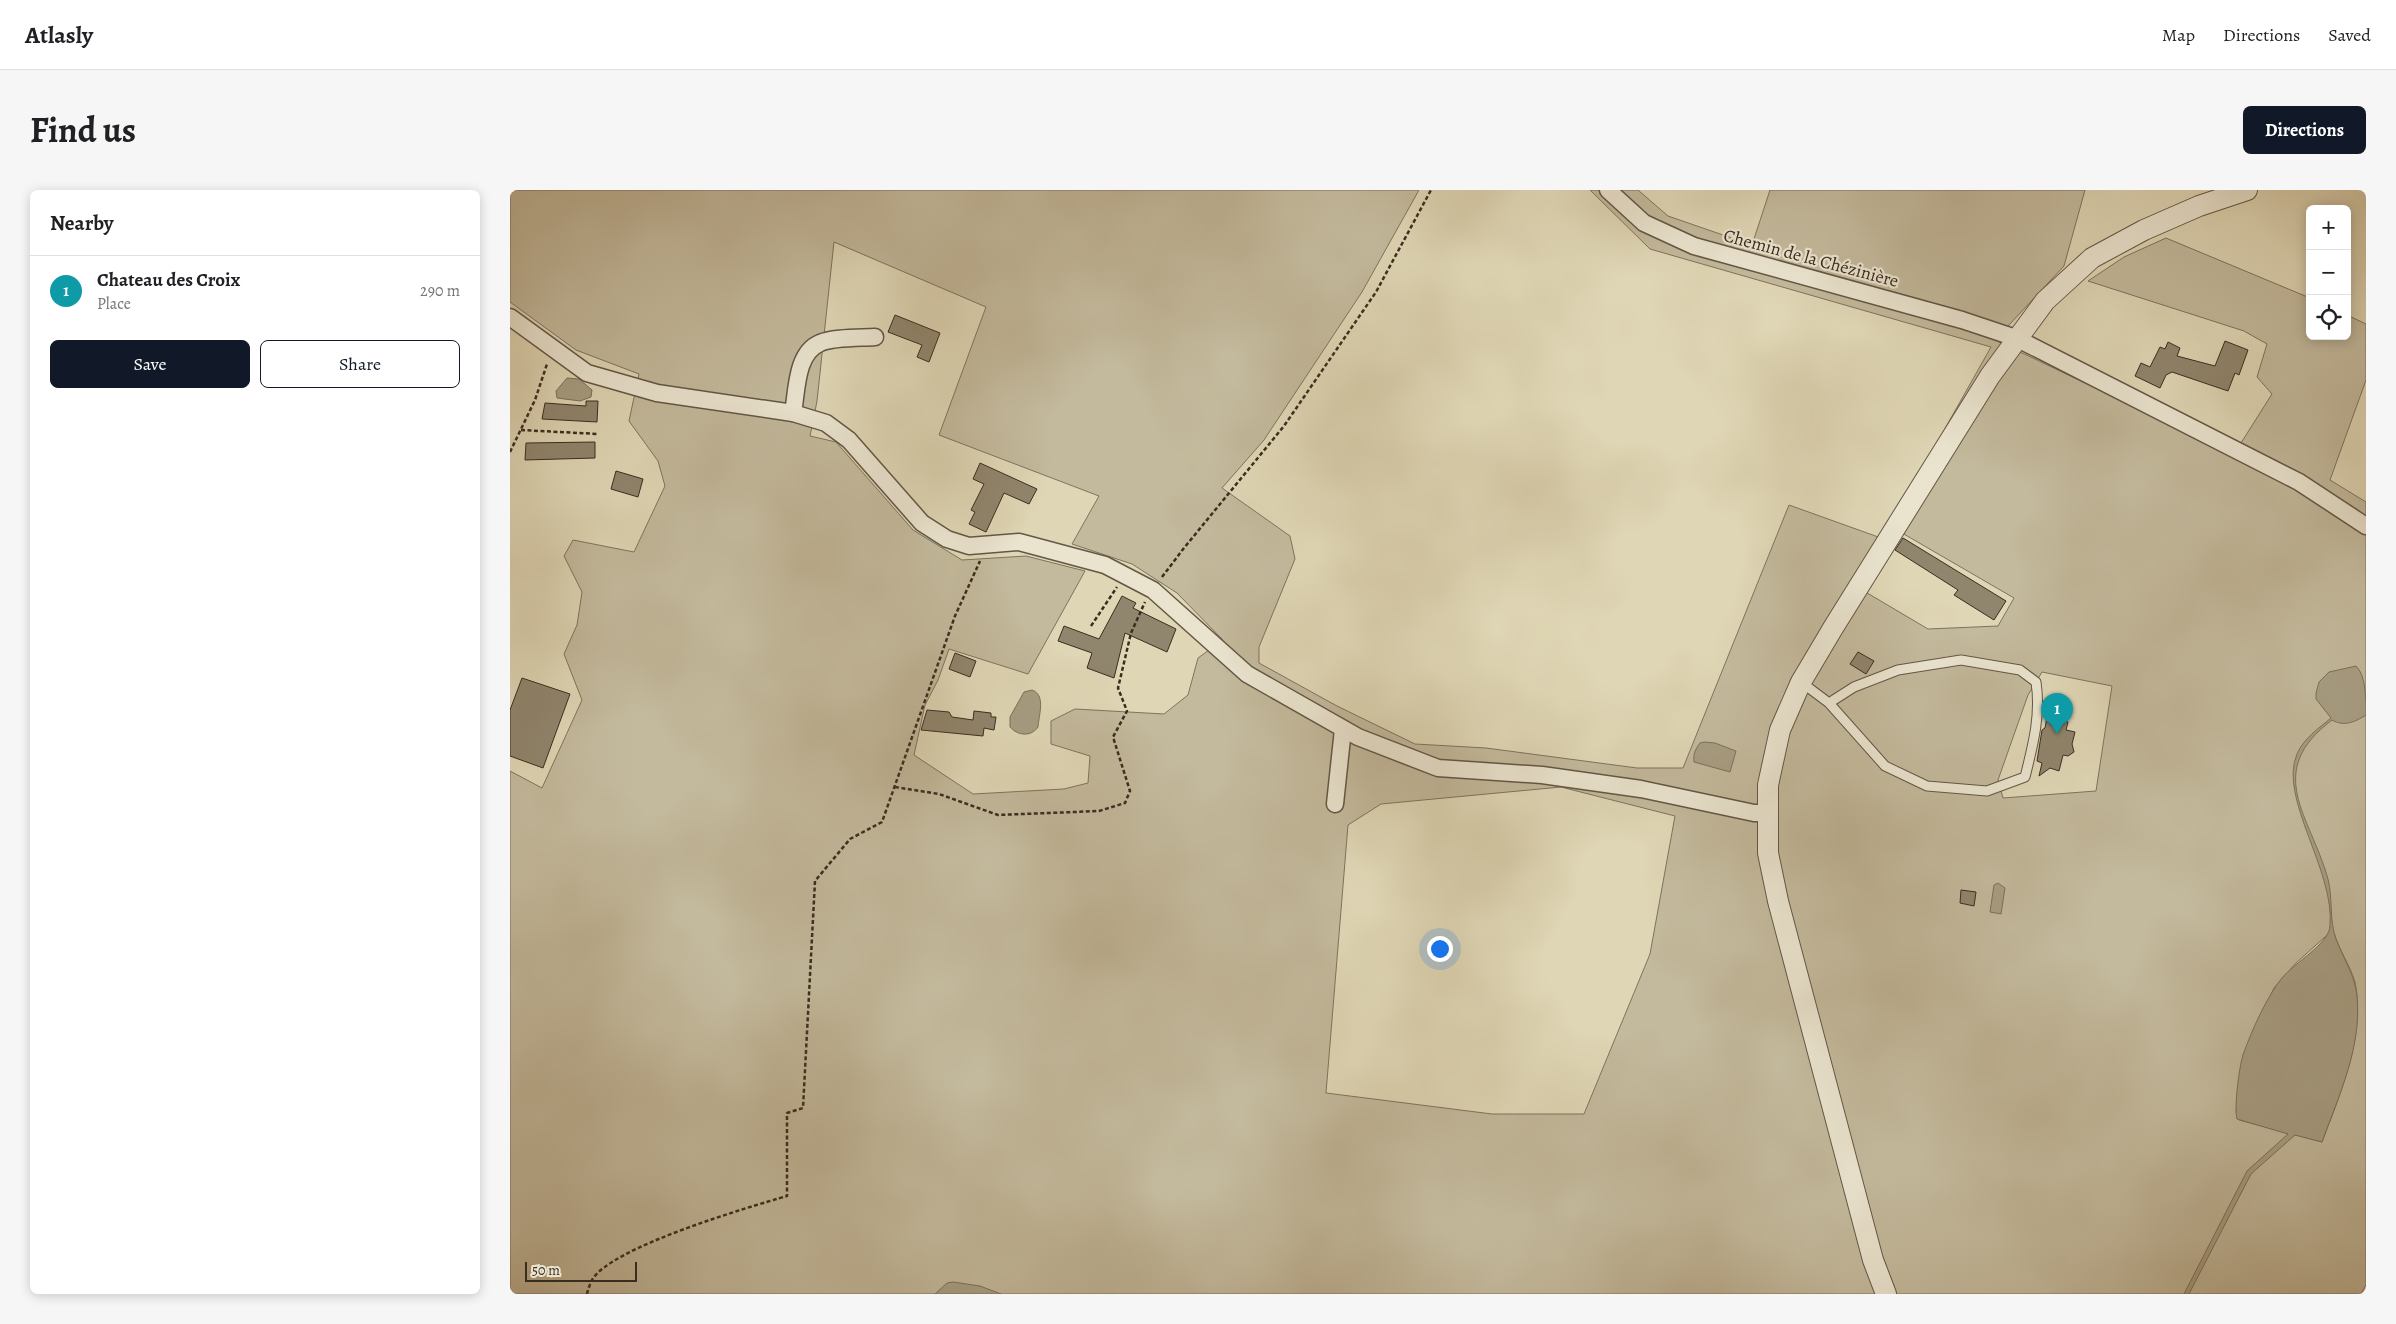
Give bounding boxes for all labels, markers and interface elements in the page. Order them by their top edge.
text: Atlasly [25,19,93,51]
text: Map [2162,23,2195,47]
text: Directions [2223,23,2300,47]
text: Saved [2328,23,2371,47]
text: Find us [30,106,136,154]
button: Directions [2243,106,2366,154]
map controls [2306,205,2351,340]
button: + [2306,205,2351,250]
text: Nearby [50,209,113,237]
street label: Chemin de la Chézinière [1721,223,1901,293]
button: − [2306,250,2351,295]
text: Chateau des Croix [97,267,240,293]
text: 1 [63,280,69,302]
text: 290 m [420,280,460,302]
text: Place [97,293,131,315]
button: locate [2306,295,2351,340]
button: Save [50,340,250,388]
button: Share [260,340,460,388]
pin: 1 [2041,693,2073,734]
your location [1427,936,1453,962]
scale bar [525,1259,638,1282]
text: 50 m [532,1261,560,1280]

